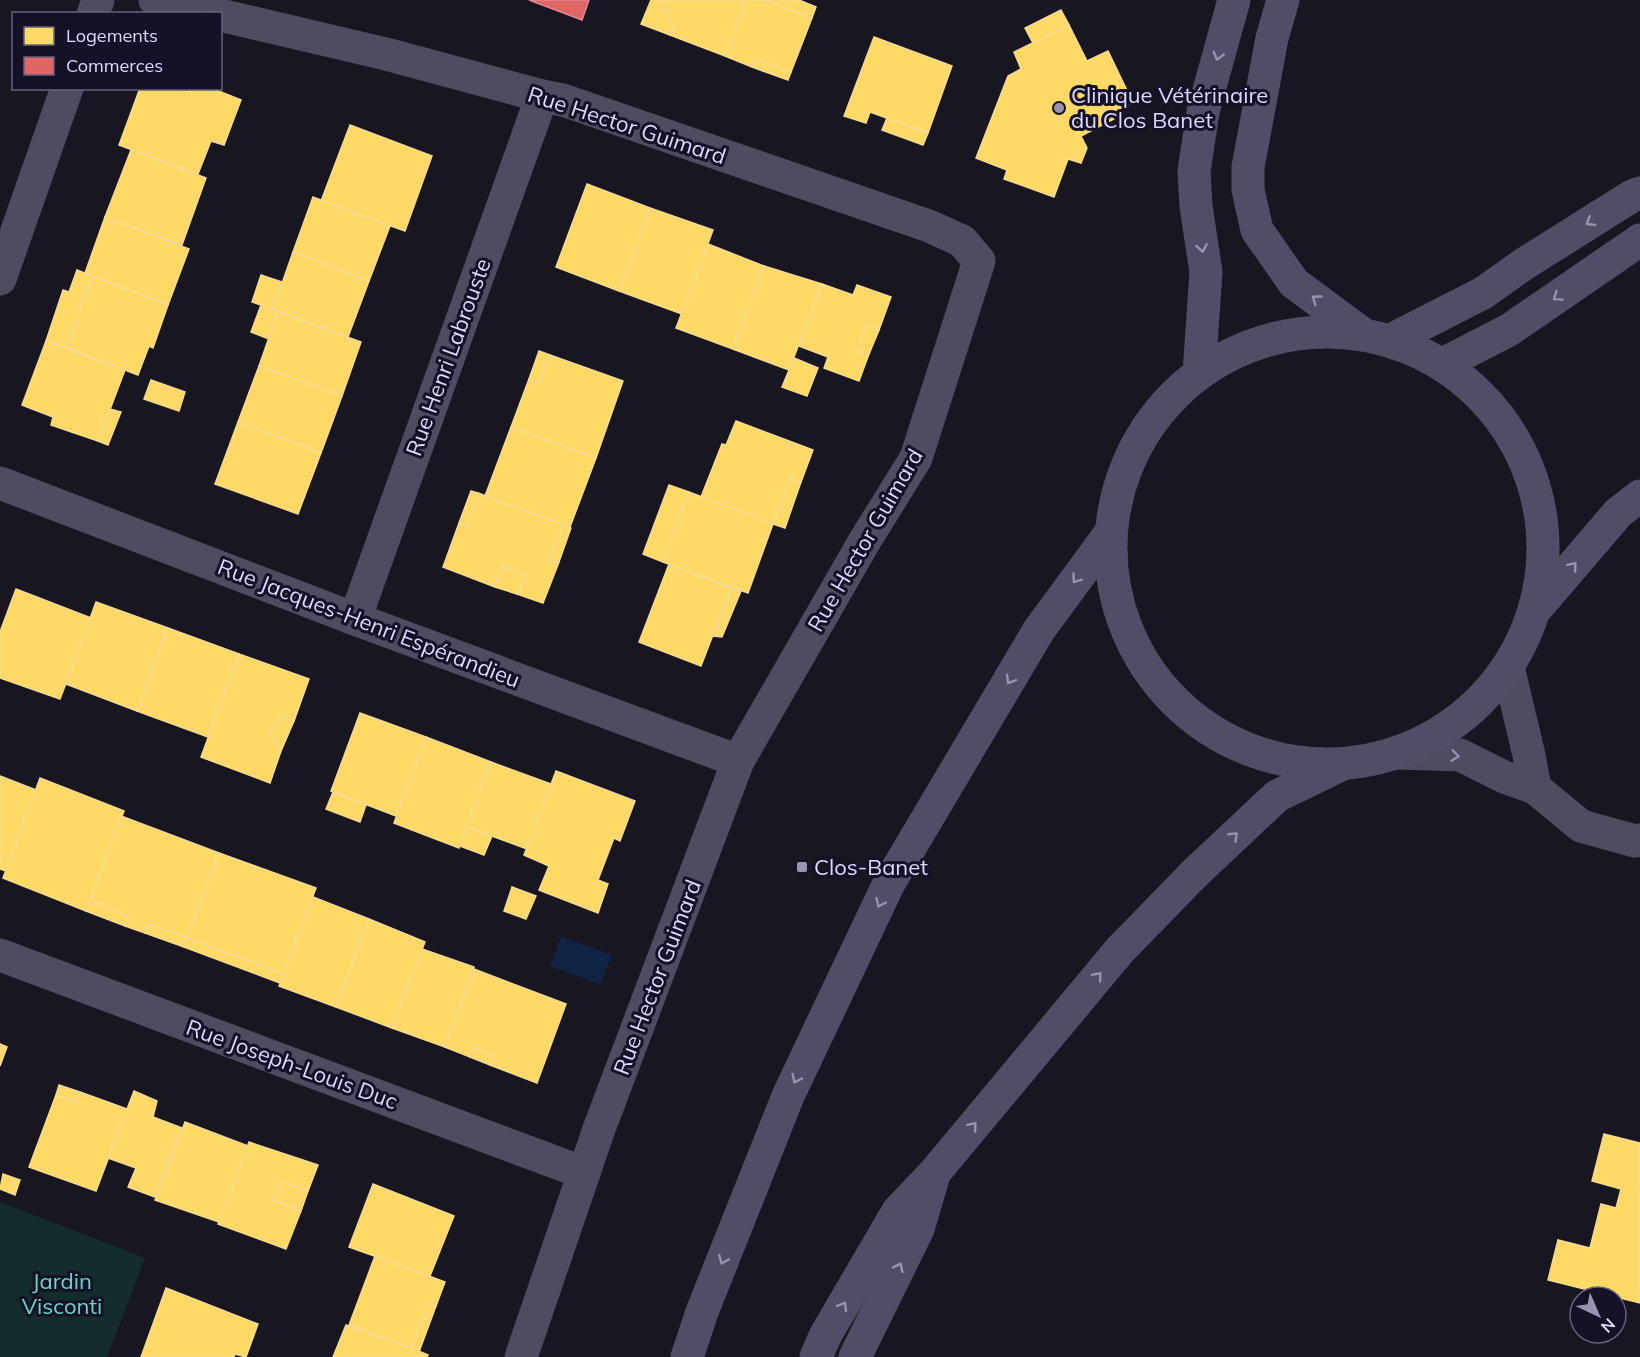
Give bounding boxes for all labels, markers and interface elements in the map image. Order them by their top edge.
legend [12,12,222,90]
text: Logements [66,24,158,47]
one-way arrow [1213,51,1225,61]
text: Commerces [66,54,163,77]
street label: Rue Hector Guimard [524,80,730,170]
place label: Clinique Vétérinaire du Clos Banet [1071,81,1268,134]
marker: Clinique Vétérinaire du Clos Banet [1052,101,1066,115]
one-way arrow [1586,215,1596,227]
one-way arrow [1196,243,1208,253]
street label: Rue Henri Labrouste [399,254,497,460]
one-way arrow [1553,290,1564,301]
one-way arrow [1311,295,1322,306]
street label: Rue Hector Guimard [801,443,929,637]
street label: Rue Jacques-Henri Espérandieu [214,552,524,694]
one-way arrow [1566,562,1577,573]
one-way arrow [1073,573,1084,584]
one-way arrow [1005,674,1017,684]
one-way arrow [1450,749,1460,761]
one-way arrow [1226,833,1237,844]
place label: Clos-Banet [814,853,928,881]
marker: Clos-Banet [795,860,809,874]
street label: Rue Hector Guimard [607,875,707,1079]
one-way arrow [875,897,887,908]
one-way arrow [1091,972,1102,983]
street label: Rue Joseph-Louis Duc [182,1013,402,1115]
one-way arrow [792,1073,804,1084]
one-way arrow [966,1122,977,1133]
one-way arrow [718,1254,730,1265]
one-way arrow [892,1262,904,1273]
park label: Jardin Visconti [22,1267,102,1320]
north arrow [1568,1285,1628,1345]
one-way arrow [836,1301,848,1312]
text: N [1597,1314,1620,1337]

